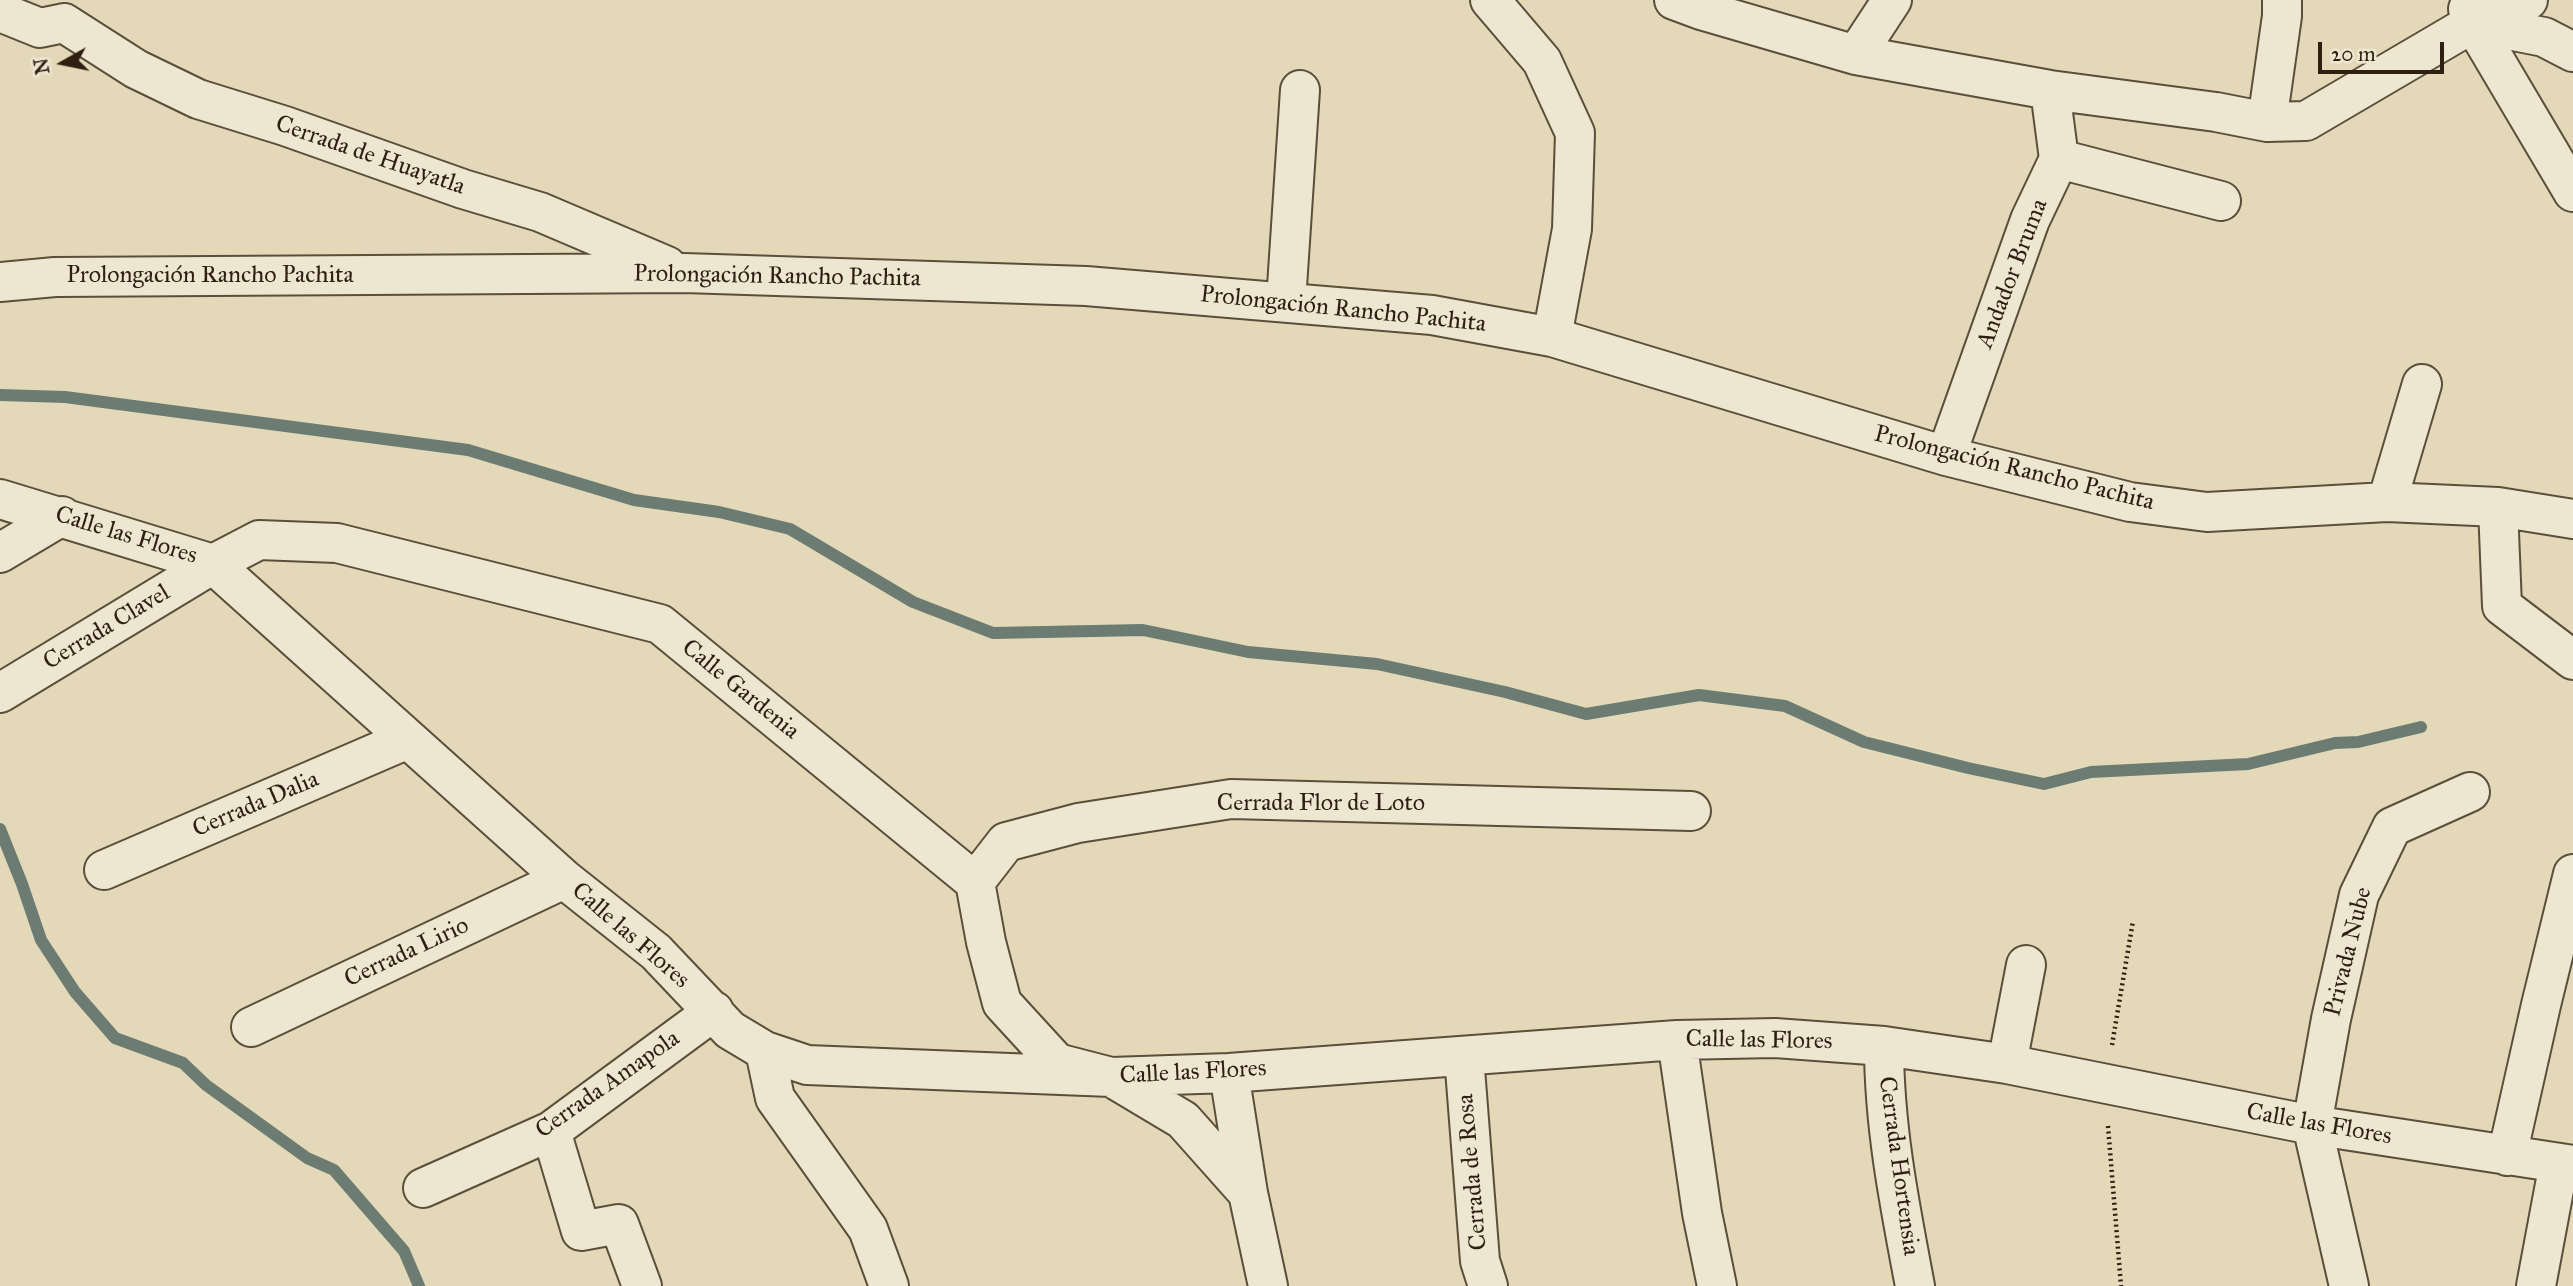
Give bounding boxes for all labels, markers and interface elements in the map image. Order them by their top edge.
north arrow [28,28,98,98]
scale bar [2321,28,2447,72]
text: 20 m [2331,41,2376,67]
text: N [29,57,54,76]
street label: Cerrada de Huayatla [271,110,469,202]
street label: Andador Bruma [1971,195,2055,353]
street label: Prolongación Rancho Pachita [633,260,921,294]
street label: Prolongación Rancho Pachita [66,262,354,290]
street label: Prolongación Rancho Pachita [1199,281,1487,339]
street label: Prolongación Rancho Pachita [1871,420,2157,518]
street label: Calle las Flores [52,501,200,571]
street label: Cerrada Clavel [39,579,175,677]
street label: Calle Gardenia [675,634,805,746]
street label: Cerrada Dalia [189,766,323,844]
street label: Cerrada Flor de Loto [1217,790,1425,818]
street label: Calle las Flores [565,877,695,995]
street label: Privada Nube [2319,884,2379,1020]
street label: Cerrada Lirio [340,912,474,994]
street label: Cerrada Amapola [530,1025,686,1145]
street label: Calle las Flores [1685,1025,1833,1057]
street label: Calle las Flores [1119,1055,1267,1091]
street label: Cerrada Hortensia [1871,1075,1925,1257]
street label: Cerrada de Rosa [1452,1093,1494,1251]
street label: Calle las Flores [2244,1098,2394,1152]

